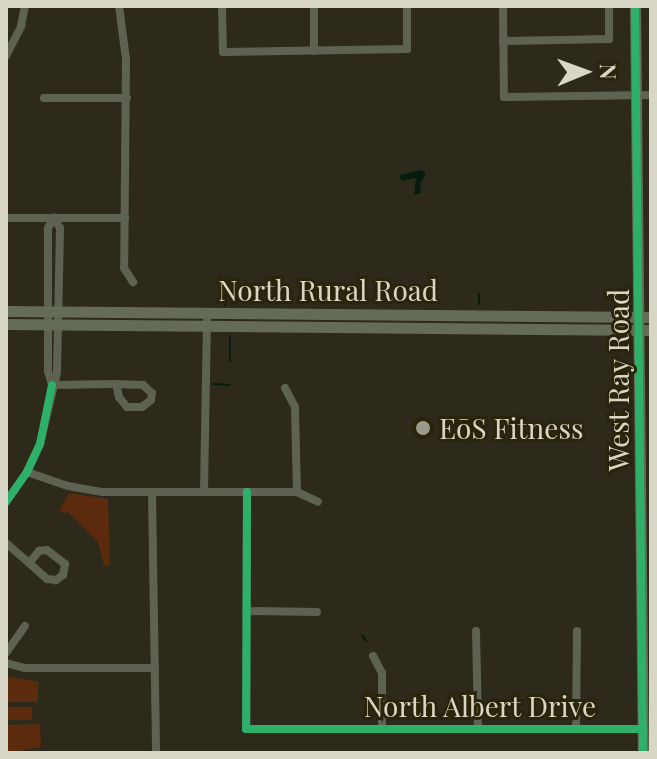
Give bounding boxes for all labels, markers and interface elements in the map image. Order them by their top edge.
north arrow [545,32,625,112]
text: N [594,63,624,80]
street label: North Rural Road [218,273,438,307]
street label: West Ray Road [601,288,635,472]
place label: EōS Fitness [439,411,583,445]
marker: EōS Fitness [414,419,432,437]
street label: North Albert Drive [363,689,597,723]

